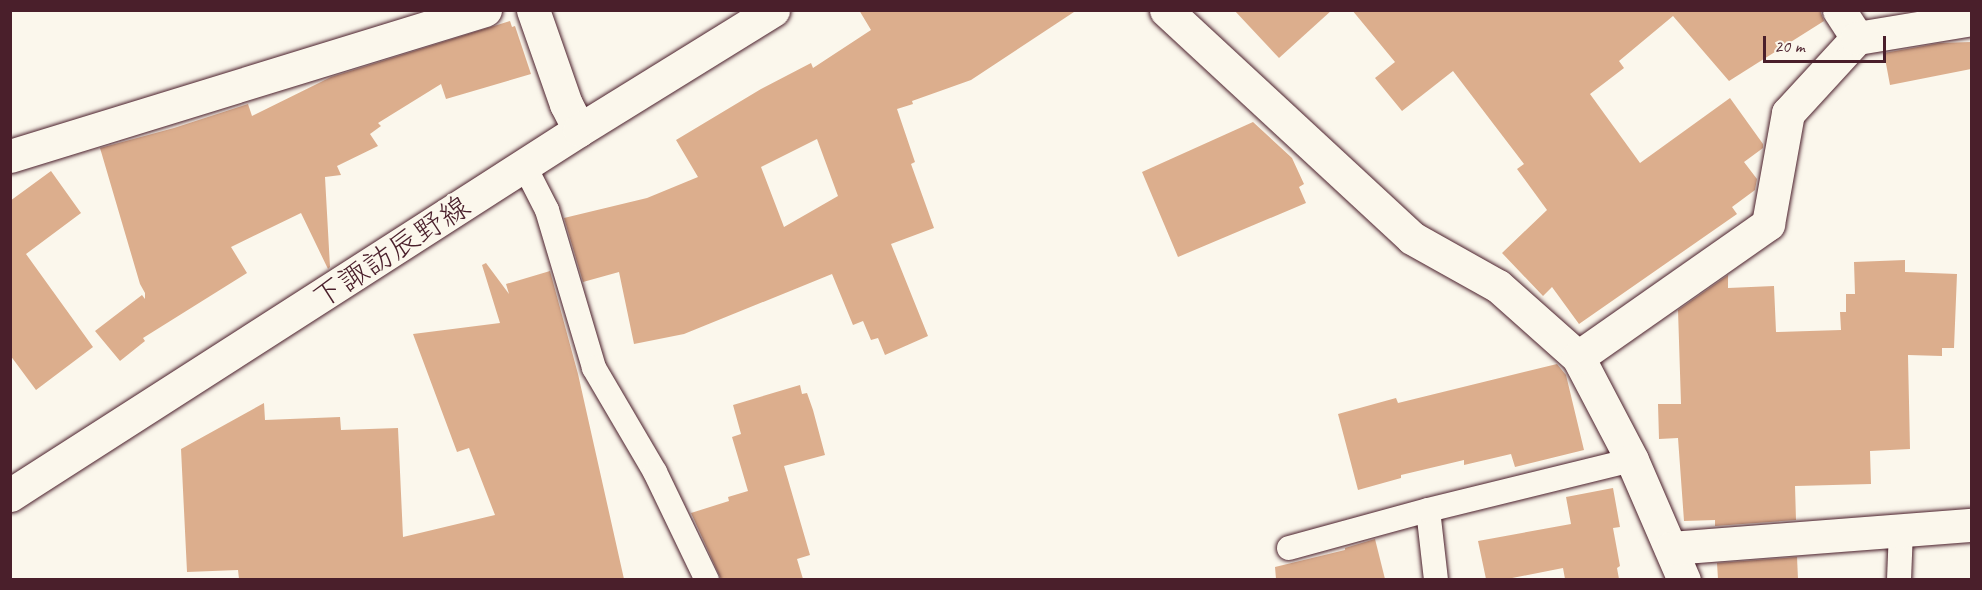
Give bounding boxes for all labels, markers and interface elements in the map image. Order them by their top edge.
scale bar [1766,24,1889,62]
text: 20 m [1774,35,1805,57]
street label: 下諏訪辰野線 [306,188,476,316]

